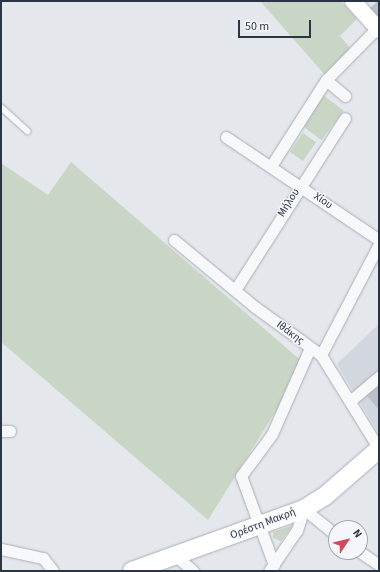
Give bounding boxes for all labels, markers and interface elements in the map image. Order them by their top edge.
scale bar [240,12,313,38]
text: 50 m [245,18,269,35]
street label: Μήλου [275,186,303,220]
street label: Χίου [311,190,335,212]
street label: Ιθάκης [274,318,306,348]
street label: Ορέστη Μακρή [228,506,298,542]
north arrow [328,520,368,560]
text: N [349,526,366,541]

